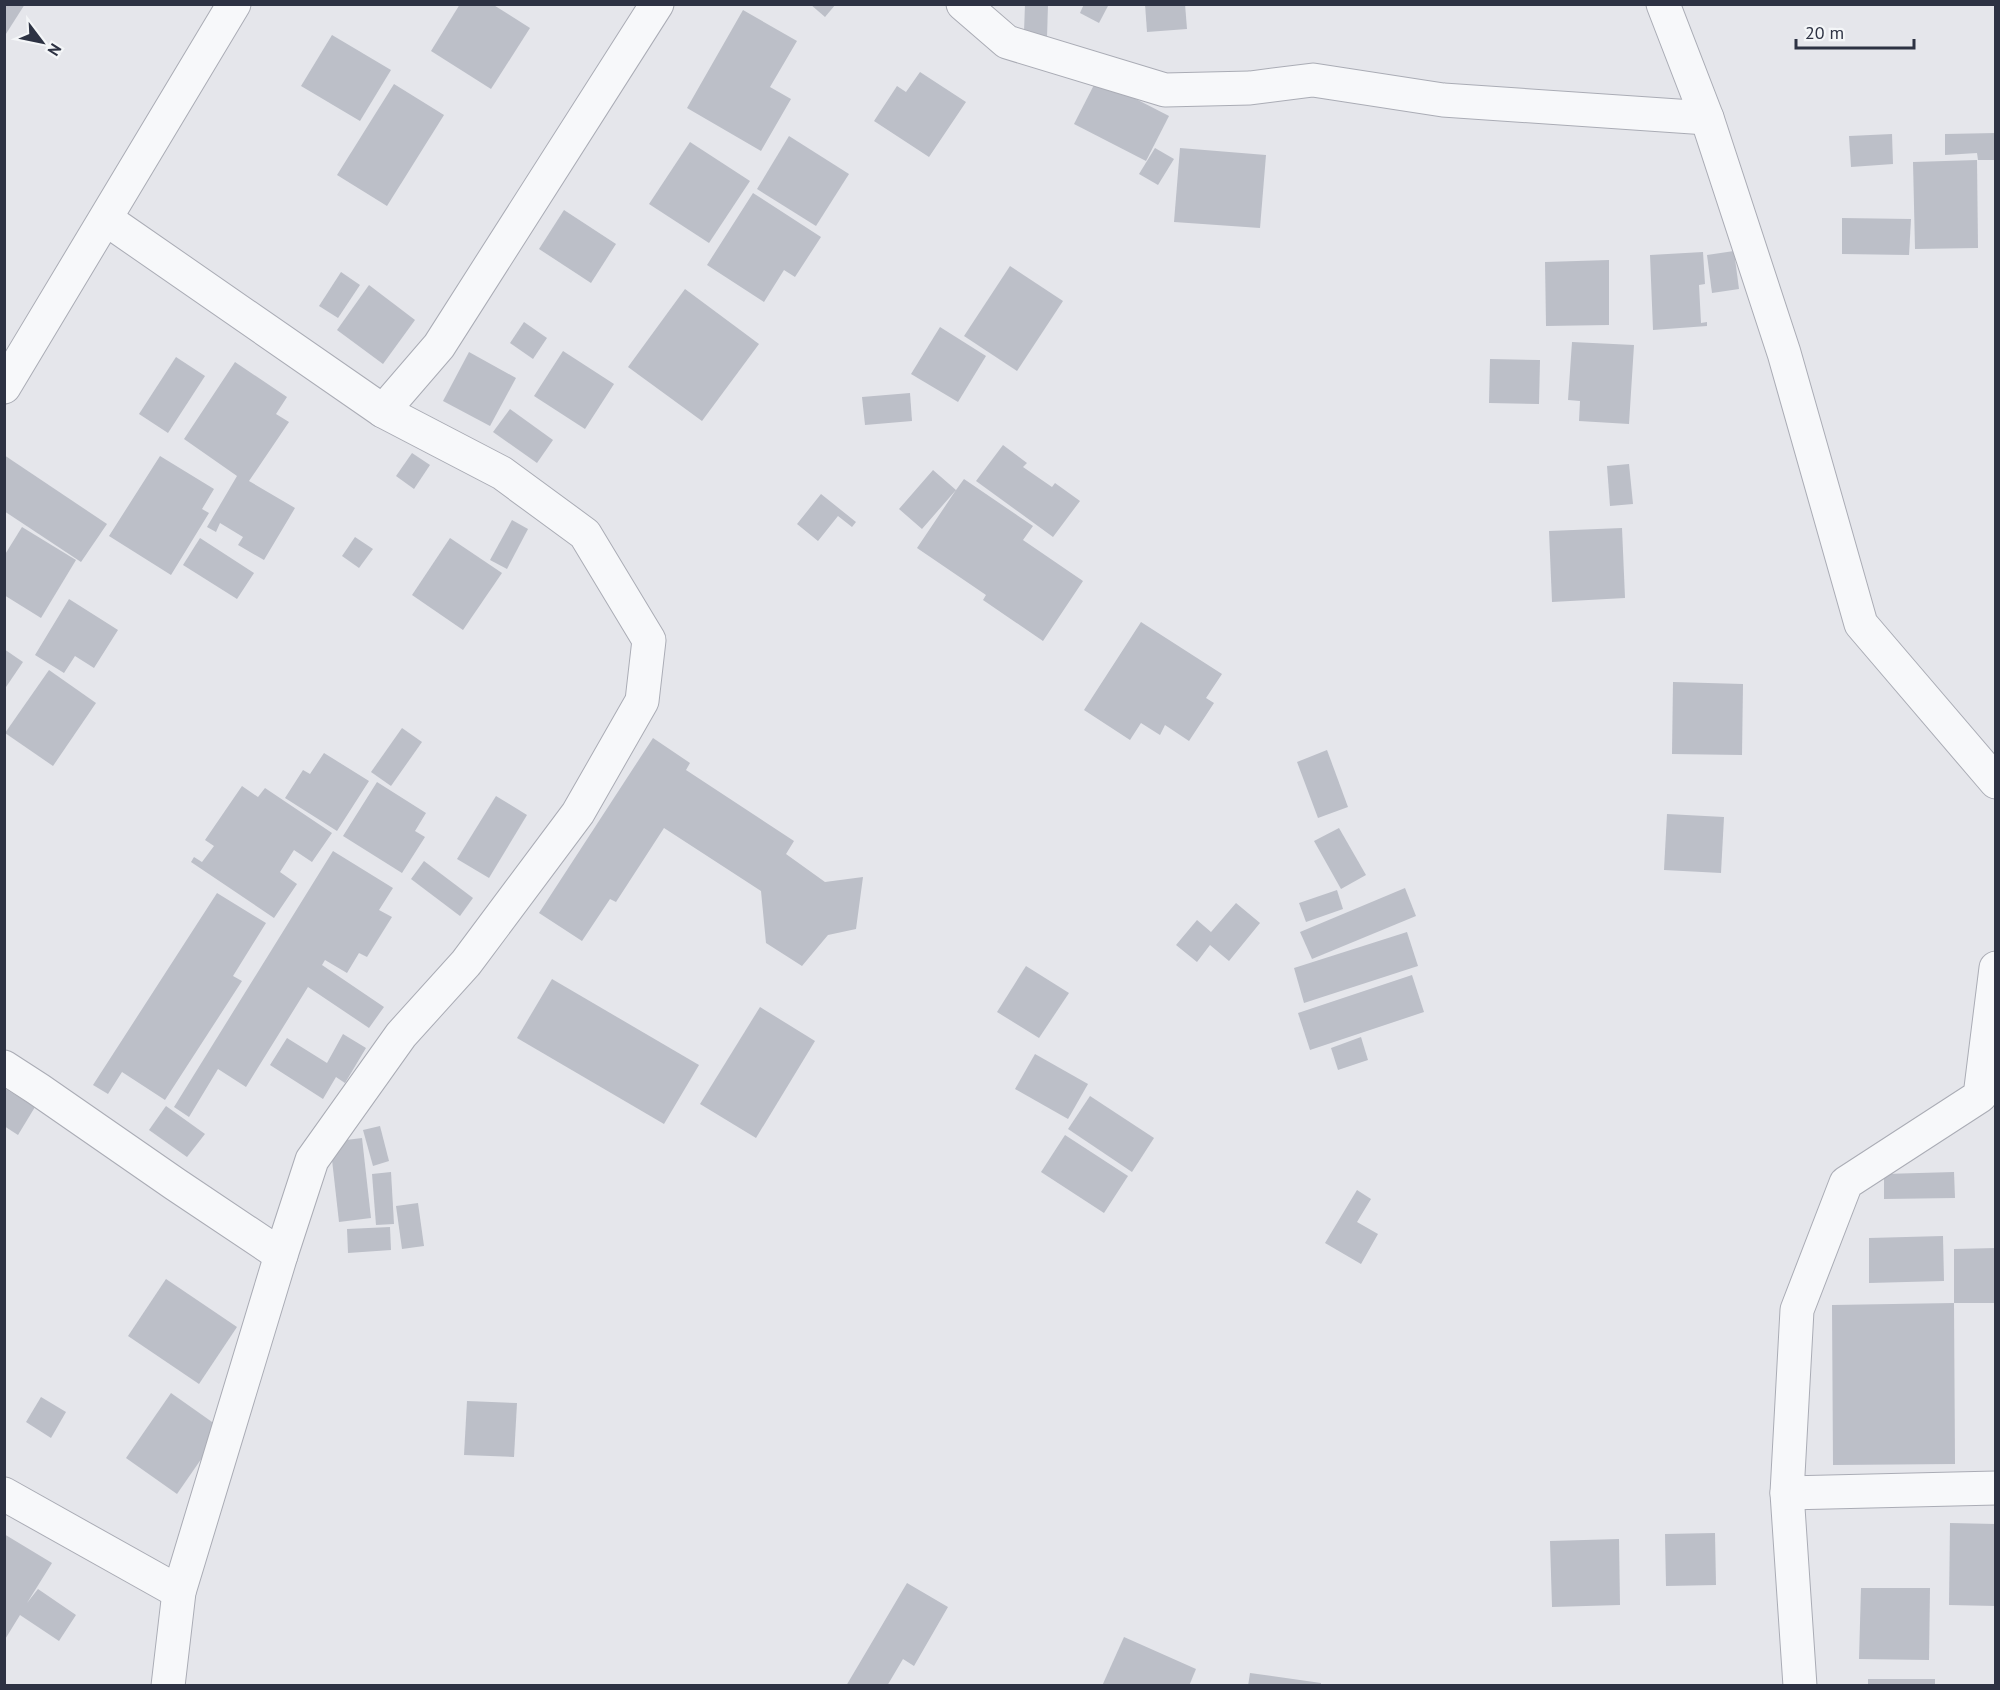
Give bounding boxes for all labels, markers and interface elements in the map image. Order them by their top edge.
north arrow [12,12,72,72]
scale bar [1796,12,1914,50]
text: 20 m [1805,21,1844,44]
text: N [43,40,66,60]

